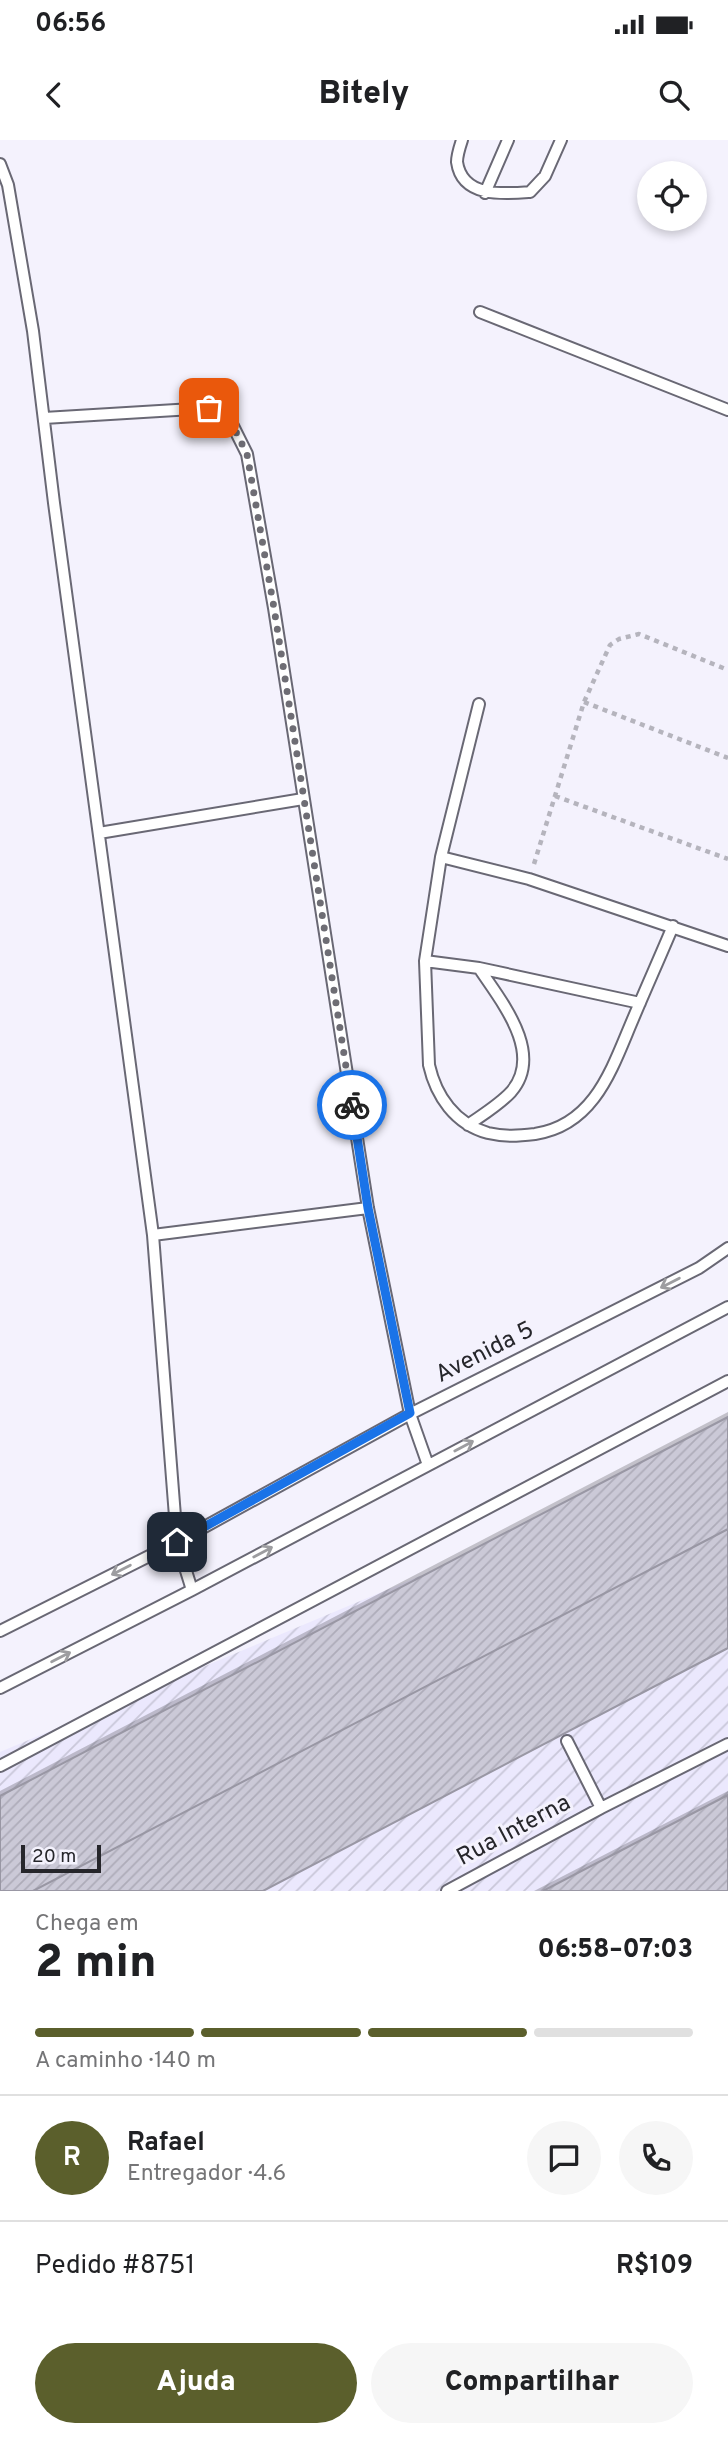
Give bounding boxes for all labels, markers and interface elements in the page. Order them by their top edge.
text: 06:56 [35,8,106,41]
text: Bitely [319,75,409,115]
icon: back [35,76,73,114]
icon: search [655,76,693,114]
map controls [637,161,707,231]
button: locate [637,161,707,231]
pin [179,378,239,438]
icon: bag [190,389,228,427]
courier [317,1070,387,1140]
icon: bike [333,1086,371,1124]
one-way arrow [660,1277,681,1291]
street label: Avenida 5 [431,1315,539,1391]
one-way arrow [453,1439,474,1453]
pin [147,1512,207,1572]
icon: home [158,1523,196,1561]
one-way arrow [252,1545,273,1559]
one-way arrow [111,1564,132,1578]
one-way arrow [50,1649,71,1663]
street label: Rua Interna [452,1788,576,1874]
scale bar [21,1842,102,1874]
text: 20 m [32,1845,76,1869]
text: Chega em [35,1910,139,1939]
text: 06:58–07:03 [537,1934,693,1967]
text: 2 min [35,1935,157,1994]
text: A caminho · 140 m [35,2047,216,2076]
button: chat [527,2121,601,2195]
button: phone [619,2121,693,2195]
text: Rafael [127,2127,205,2160]
text: R [63,2142,81,2175]
text: Entregador · 4.6 [127,2160,286,2189]
text: Pedido #8751 [35,2250,195,2283]
text: R$109 [616,2250,693,2283]
button: Ajuda [35,2343,357,2423]
button: Compartilhar [371,2343,693,2423]

